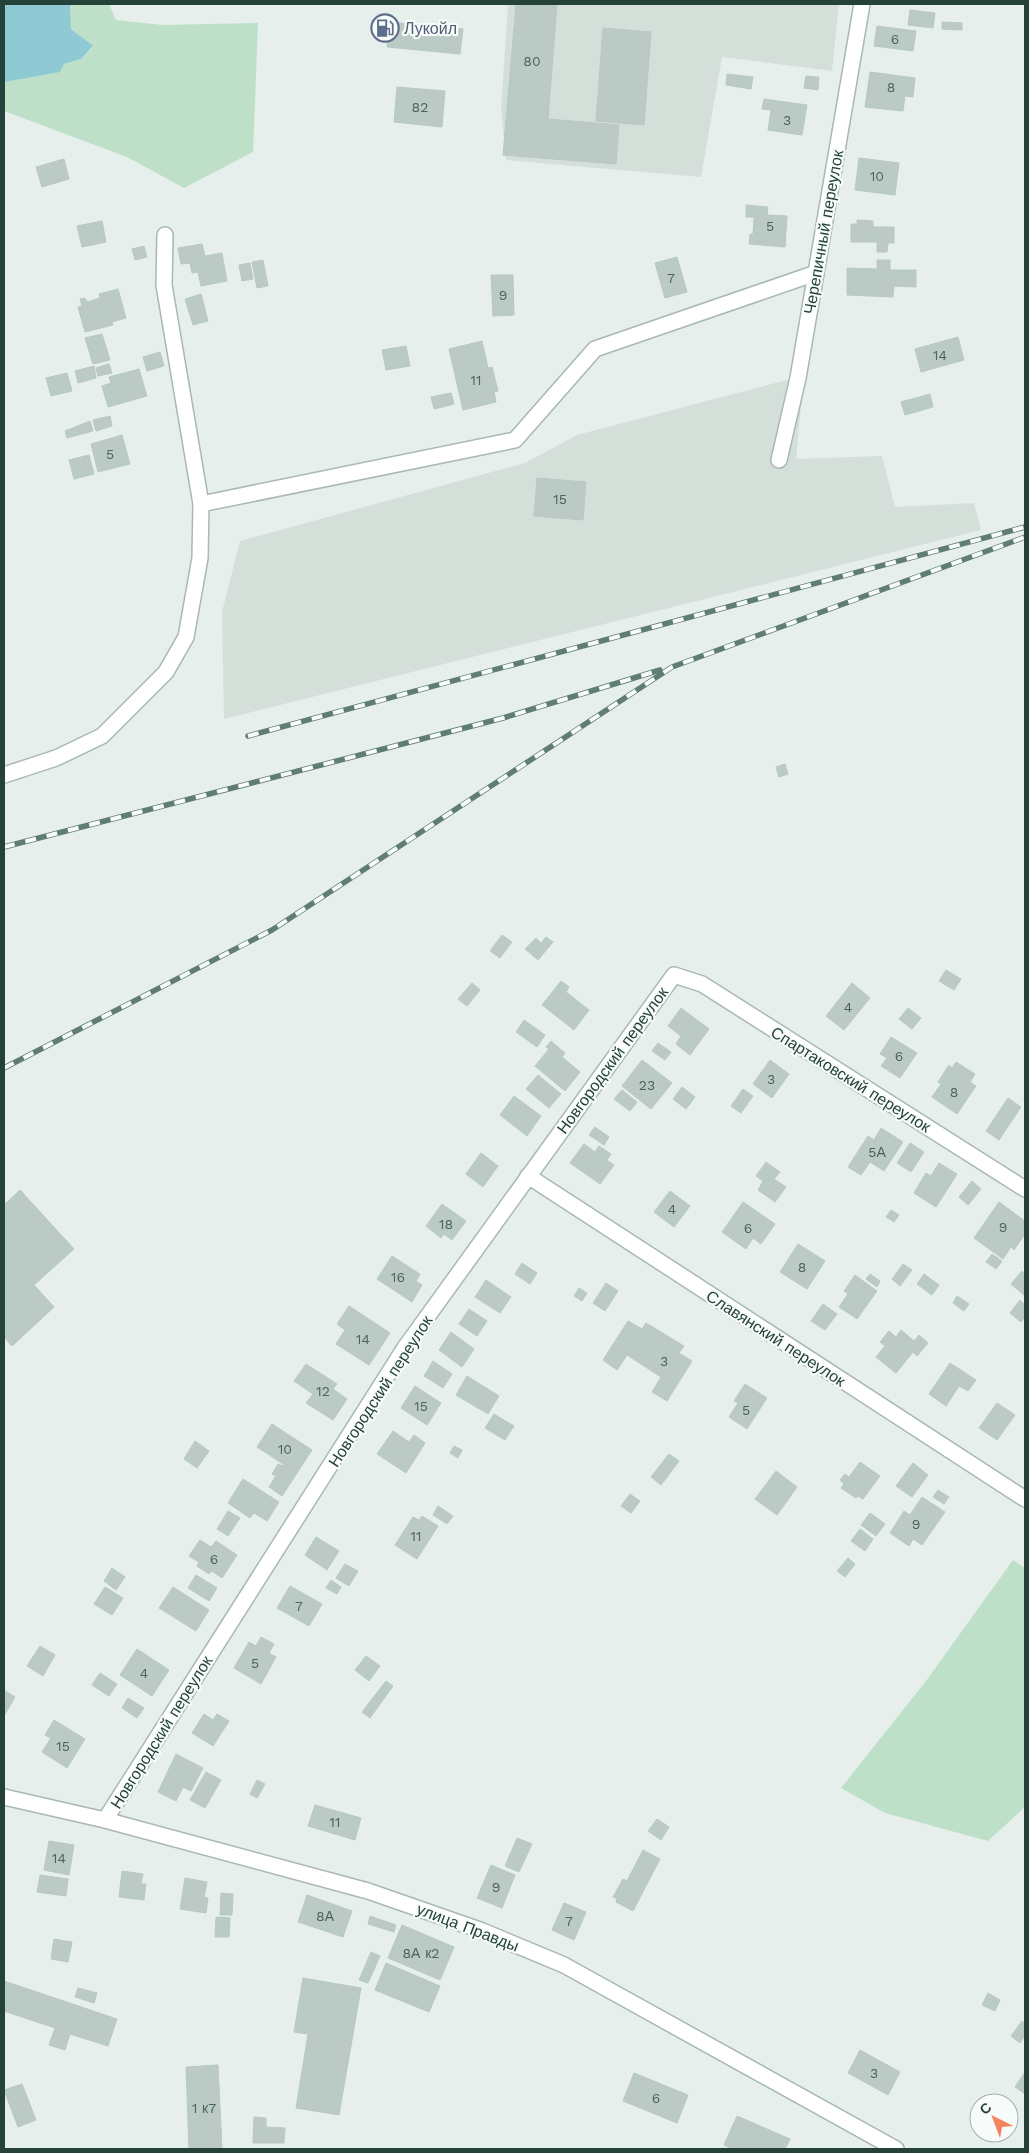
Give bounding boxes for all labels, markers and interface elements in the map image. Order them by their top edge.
fuel station icon: Лукойл [370,13,400,43]
place label: Лукойл [404,19,457,38]
house number: 6 [891,31,899,47]
house number: 80 [523,53,541,69]
house number: 8 [887,79,895,95]
house number: 82 [412,99,428,115]
house number: 3 [783,112,791,128]
street label: Черепичный переулок [800,148,847,316]
house number: 10 [870,168,884,184]
house number: 5 [766,218,774,234]
house number: 7 [667,270,675,286]
house number: 9 [499,287,507,303]
house number: 14 [933,347,947,363]
house number: 11 [471,372,481,388]
house number: 5 [106,446,114,462]
house number: 15 [553,491,567,507]
street label: Новгородский переулок [553,982,673,1137]
house number: 4 [844,999,852,1015]
street label: Спартаковский переулок [767,1022,935,1137]
house number: 6 [895,1048,903,1064]
house number: 3 [767,1071,775,1087]
house number: 23 [639,1077,655,1093]
house number: 8 [950,1084,958,1100]
house number: 5А [868,1144,886,1160]
house number: 4 [668,1201,676,1217]
house number: 18 [439,1216,453,1232]
house number: 9 [999,1219,1007,1235]
house number: 6 [744,1220,752,1236]
house number: 8 [798,1259,806,1275]
house number: 16 [391,1269,405,1285]
street label: Славянский переулок [703,1286,850,1391]
street label: Новгородский переулок [324,1311,437,1471]
house number: 14 [356,1331,370,1347]
house number: 3 [660,1353,668,1369]
house number: 12 [316,1383,330,1399]
house number: 15 [414,1398,428,1414]
house number: 5 [742,1402,750,1418]
house number: 10 [278,1441,292,1457]
house number: 9 [912,1516,920,1532]
house number: 11 [411,1528,421,1544]
house number: 6 [210,1551,218,1567]
house number: 7 [295,1598,303,1614]
street label: Новгородский переулок [107,1651,217,1812]
house number: 5 [251,1655,259,1671]
house number: 4 [140,1665,148,1681]
house number: 15 [56,1738,70,1754]
house number: 11 [330,1814,340,1830]
house number: 14 [52,1850,66,1866]
house number: 9 [492,1879,500,1895]
street label: улица Правды [414,1899,522,1956]
house number: 8А [316,1908,335,1924]
house number: 7 [565,1913,573,1929]
house number: 8А к2 [402,1945,440,1961]
house number: 3 [870,2065,878,2081]
house number: 6 [652,2090,660,2106]
north arrow [969,2093,1019,2143]
text: С [976,2099,994,2118]
house number: 1 к7 [192,2100,216,2116]

